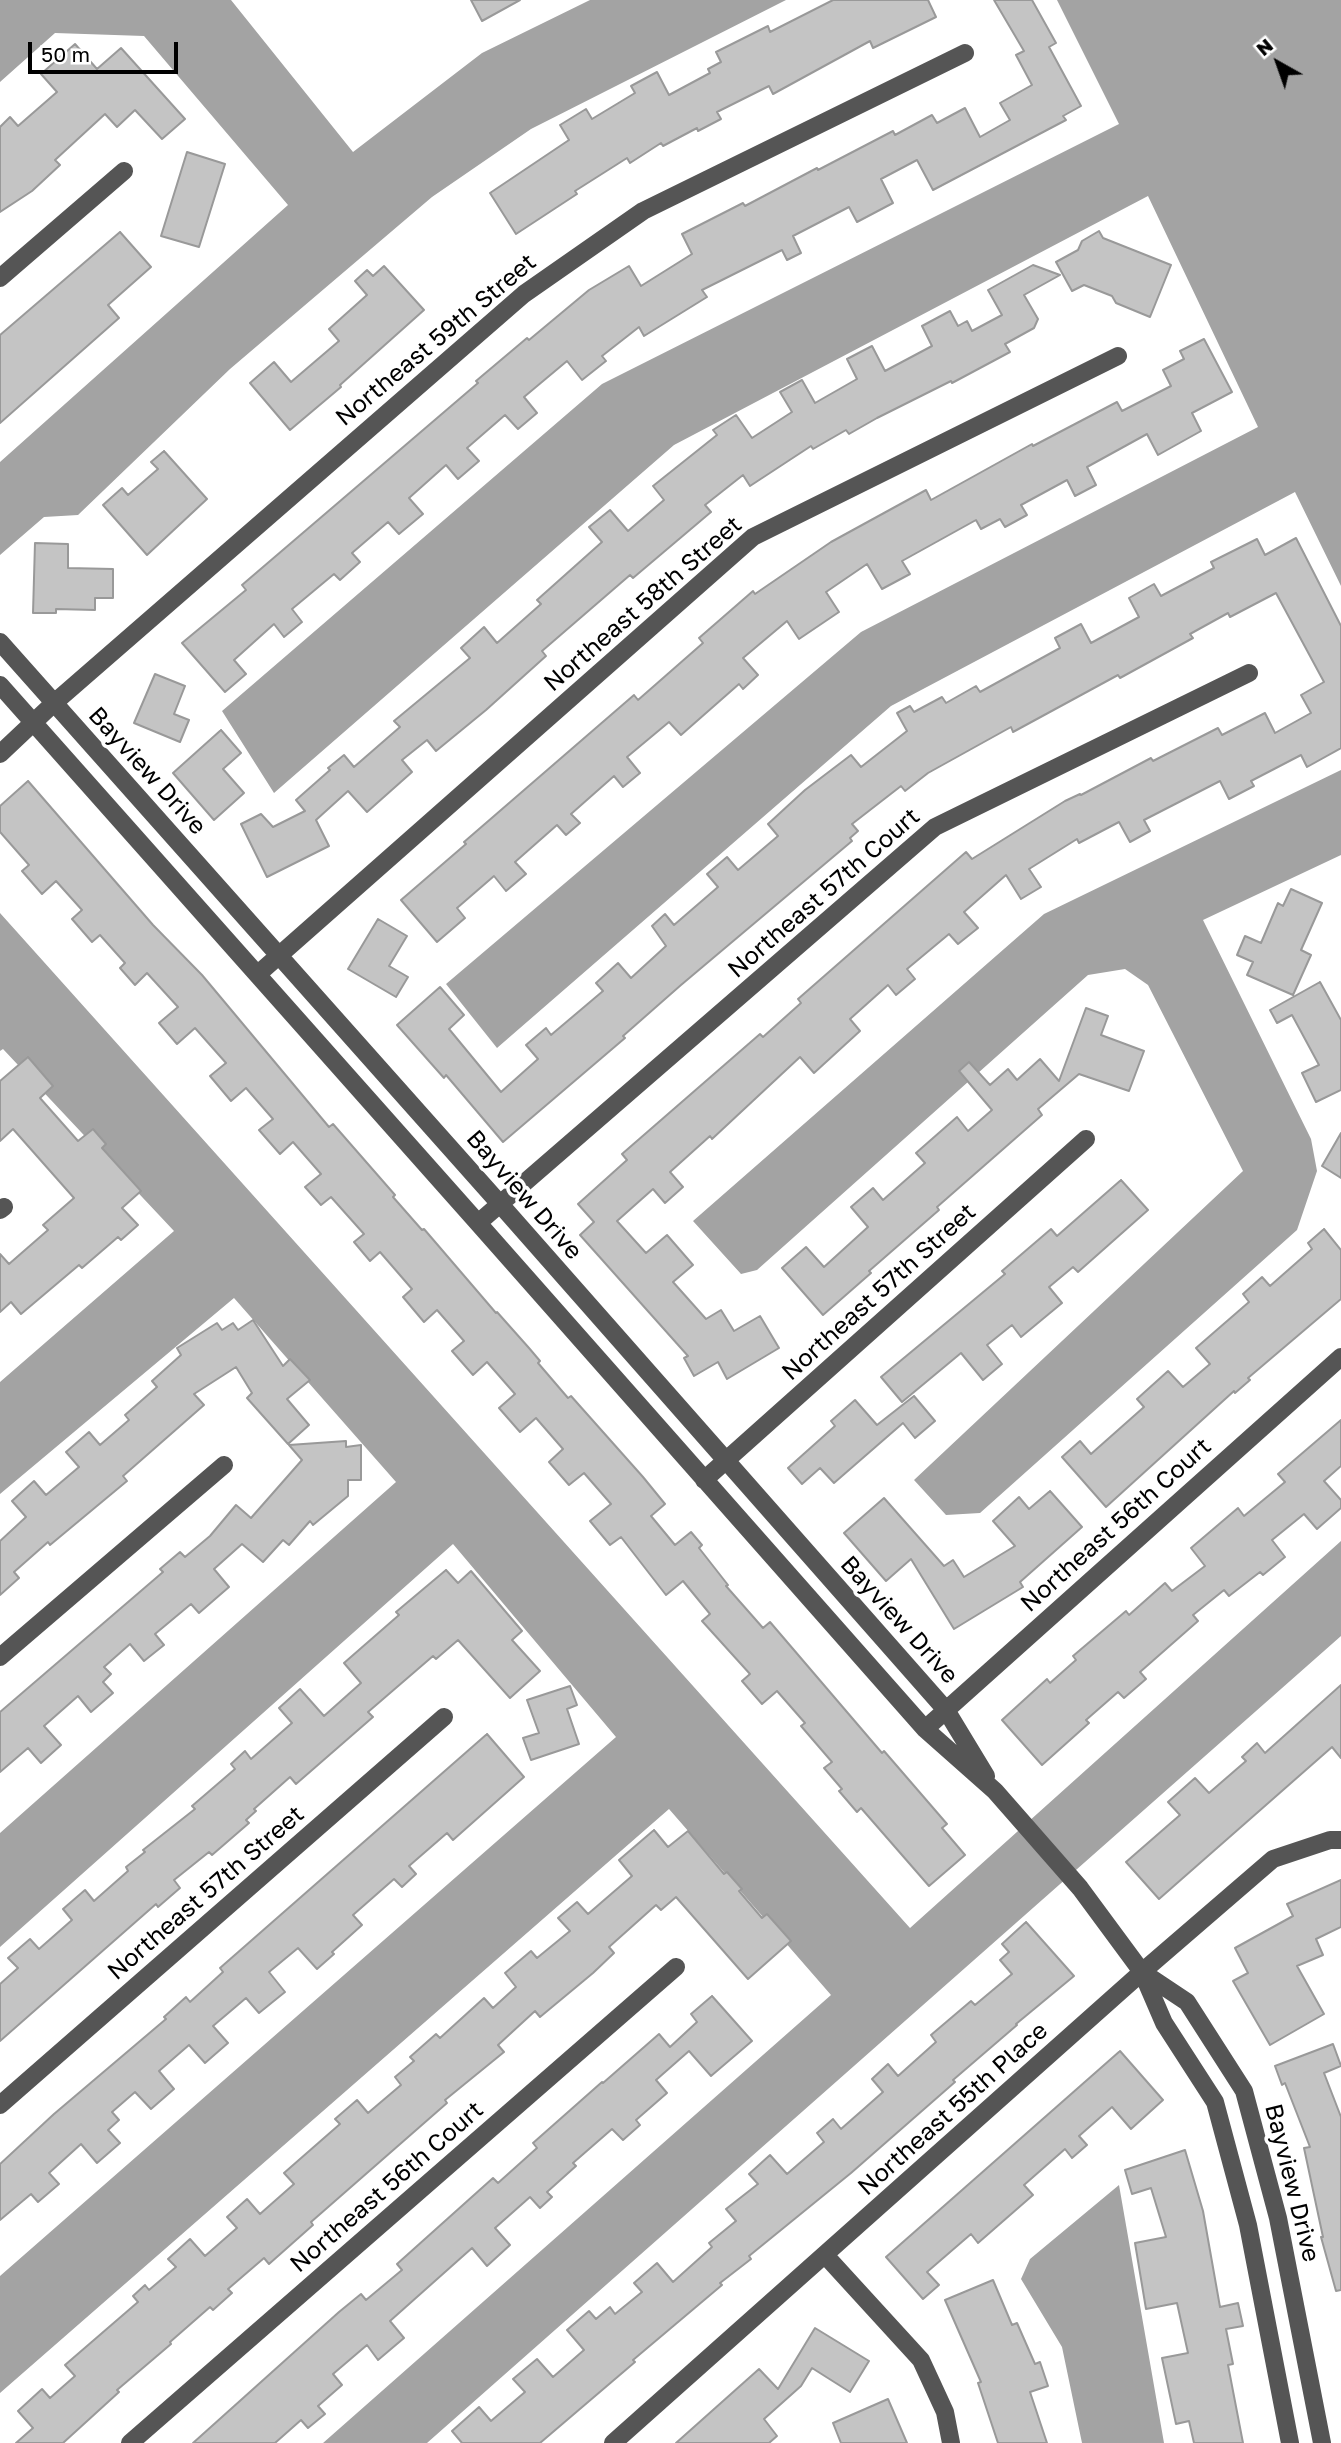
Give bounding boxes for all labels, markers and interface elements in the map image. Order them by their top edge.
scale bar [32,28,182,72]
north arrow [1243,28,1313,98]
text: N [1251,33,1277,60]
text: 50 m [41,41,90,67]
street label: Northeast 59th Street [330,248,542,432]
street label: Northeast 58th Street [538,510,748,698]
street label: Bayview Drive [82,701,212,841]
street label: Northeast 57th Court [722,802,926,984]
street label: Bayview Drive [460,1125,588,1265]
street label: Northeast 57th Street [776,1197,982,1387]
street label: Northeast 56th Court [1015,1432,1217,1618]
street label: Bayview Drive [834,1550,964,1690]
street label: Northeast 57th Street [102,1800,310,1986]
street label: Northeast 55th Place [852,2016,1054,2202]
street label: Northeast 56th Court [285,2095,489,2279]
street label: Bayview Drive [1258,2101,1326,2265]

